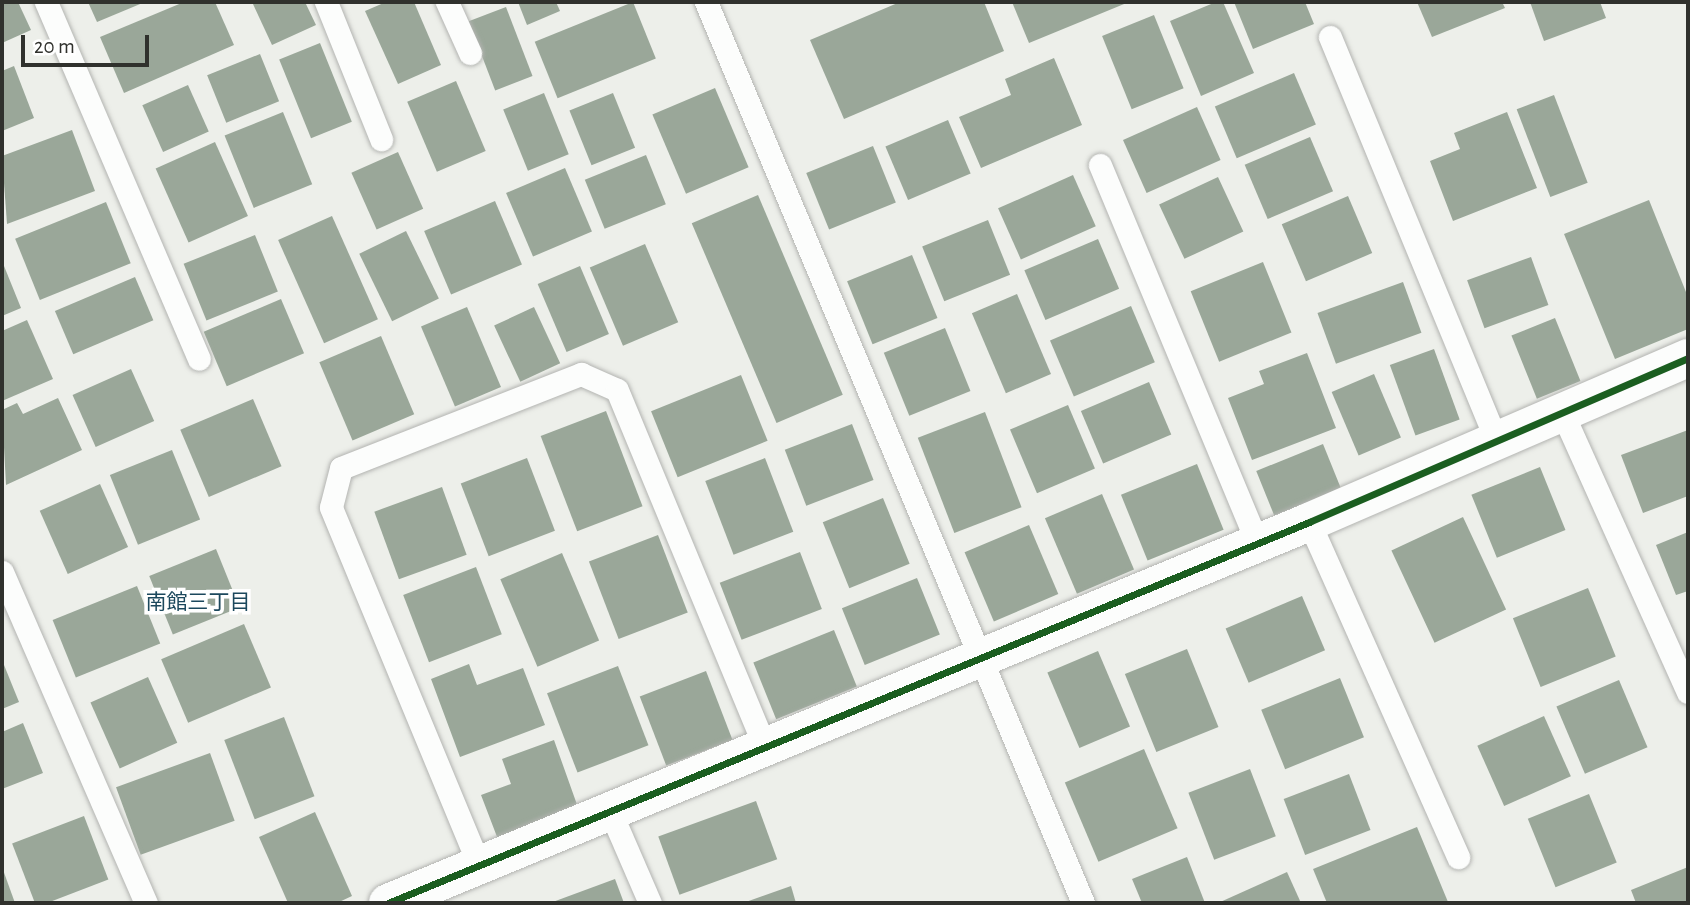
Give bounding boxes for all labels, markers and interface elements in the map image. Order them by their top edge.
scale bar [24,21,152,65]
text: 20 m [34,36,75,57]
district label: 南館三丁目 [146,590,250,616]

